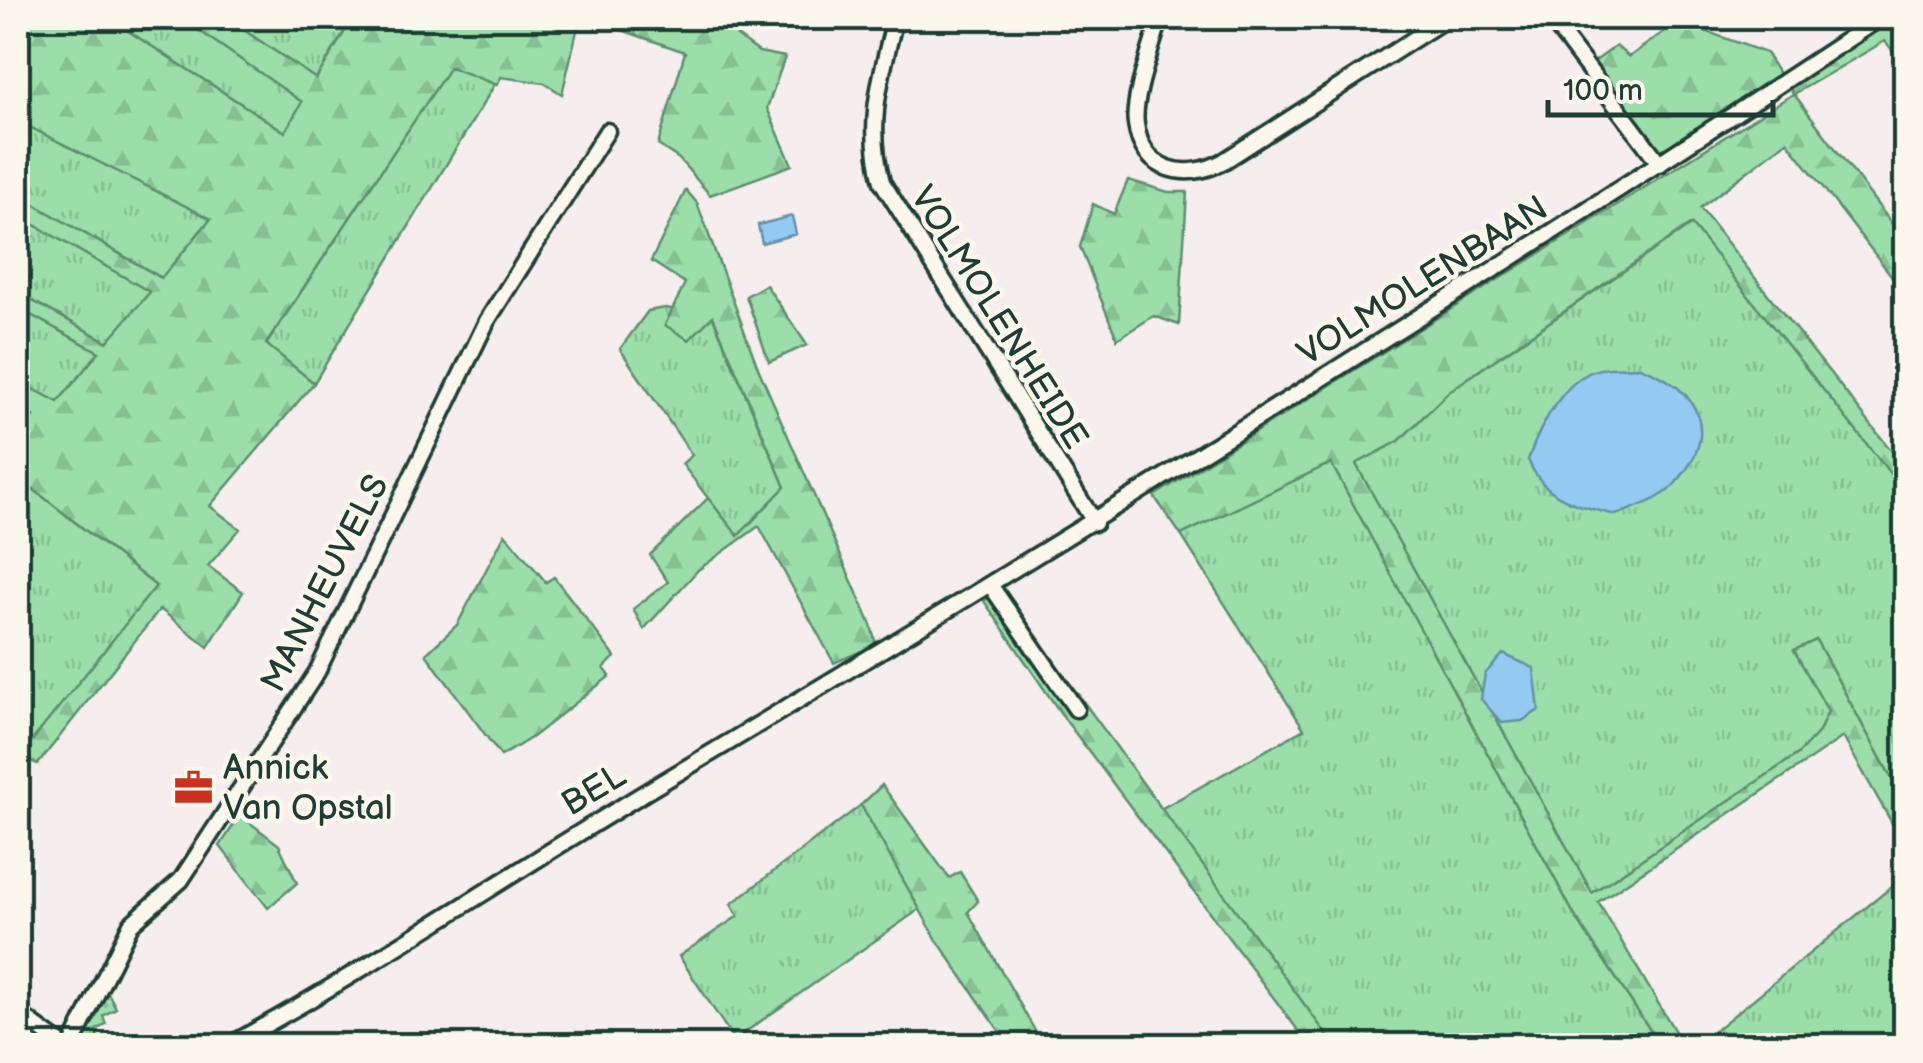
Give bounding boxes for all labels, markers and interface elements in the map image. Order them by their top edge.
scale bar [1548,55,1773,117]
text: 100 m [1563,73,1643,109]
street label: VOLMOLENHEIDE [901,178,1097,457]
street label: VOLMOLENBAAN [1290,187,1556,376]
street label: MANHEUVELS [252,468,399,700]
place label: Annick Van Opstal [223,747,393,830]
street label: BEL [554,755,634,826]
office icon: Annick Van Opstal [172,766,214,808]

